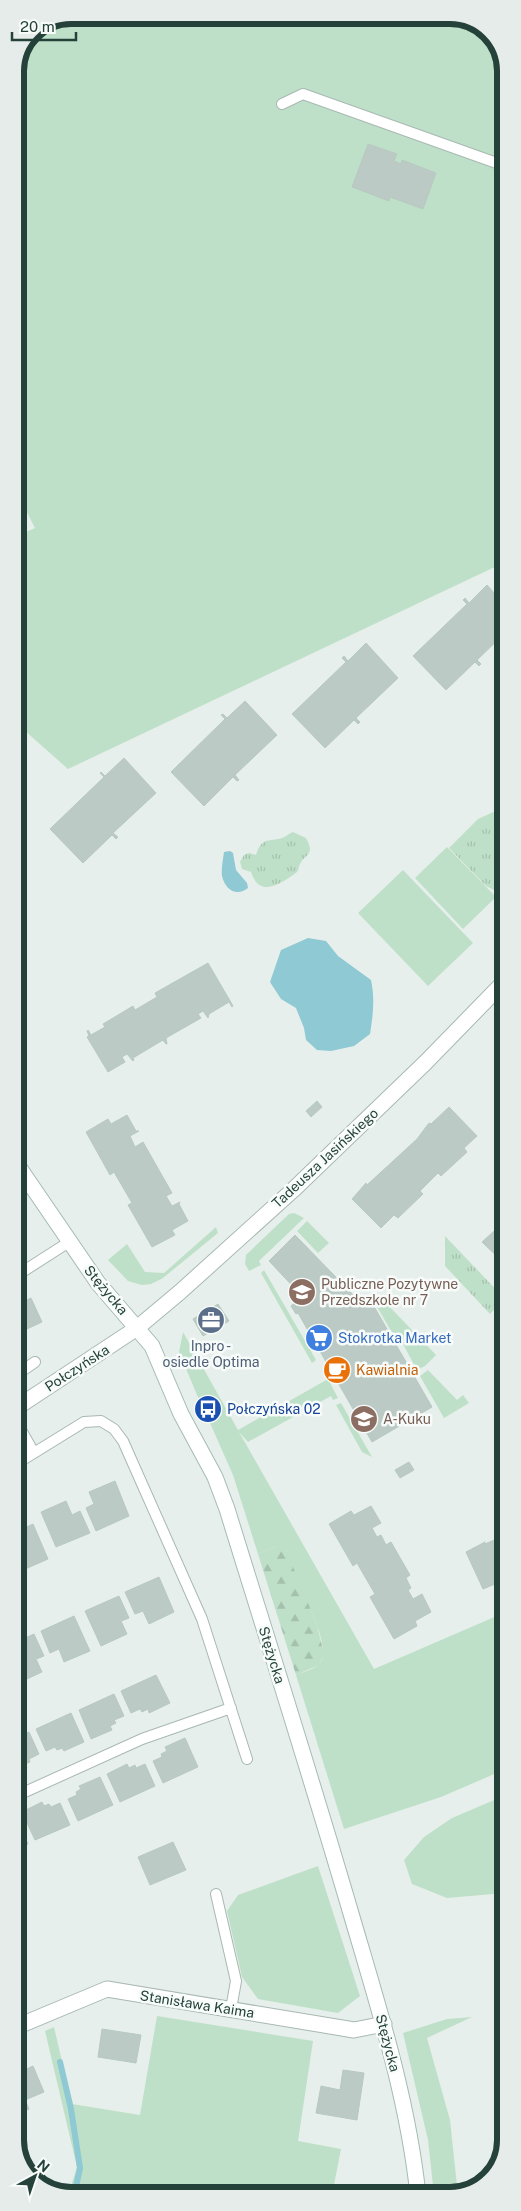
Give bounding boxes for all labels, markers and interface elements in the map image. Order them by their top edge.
scale bar [12,10,76,42]
text: 20 m [20,18,55,35]
street label: Tadeusza Jasińskiego [269,1105,381,1211]
street label: Stężycka [81,1262,131,1318]
place label: Publiczne Pozytywne Przedszkole nr 7 [321,1276,458,1308]
school or university icon: Publiczne Pozytywne Przedszkole nr 7 [287,1277,317,1307]
office icon: Inpro - osiedle Optima [196,1305,226,1335]
supermarket icon: Stokrotka Market [304,1323,334,1353]
place label: Stokrotka Market [338,1330,452,1346]
place label: Inpro - osiedle Optima [163,1338,259,1370]
street label: Połczyńska [42,1341,112,1395]
cafe icon: Kawialnia [322,1355,352,1385]
place label: Kawialnia [356,1362,419,1378]
bus stop icon: Połczyńska 02 [193,1394,223,1424]
place label: Połczyńska 02 [227,1401,321,1417]
school or university icon: A-Kuku [349,1404,379,1434]
place label: A-Kuku [383,1411,431,1427]
street label: Stężycka [256,1624,288,1686]
street label: Stanisława Kaima [139,1987,255,2021]
street label: Stężycka [373,2012,403,2074]
north arrow [10,2151,60,2201]
text: N [34,2156,53,2176]

